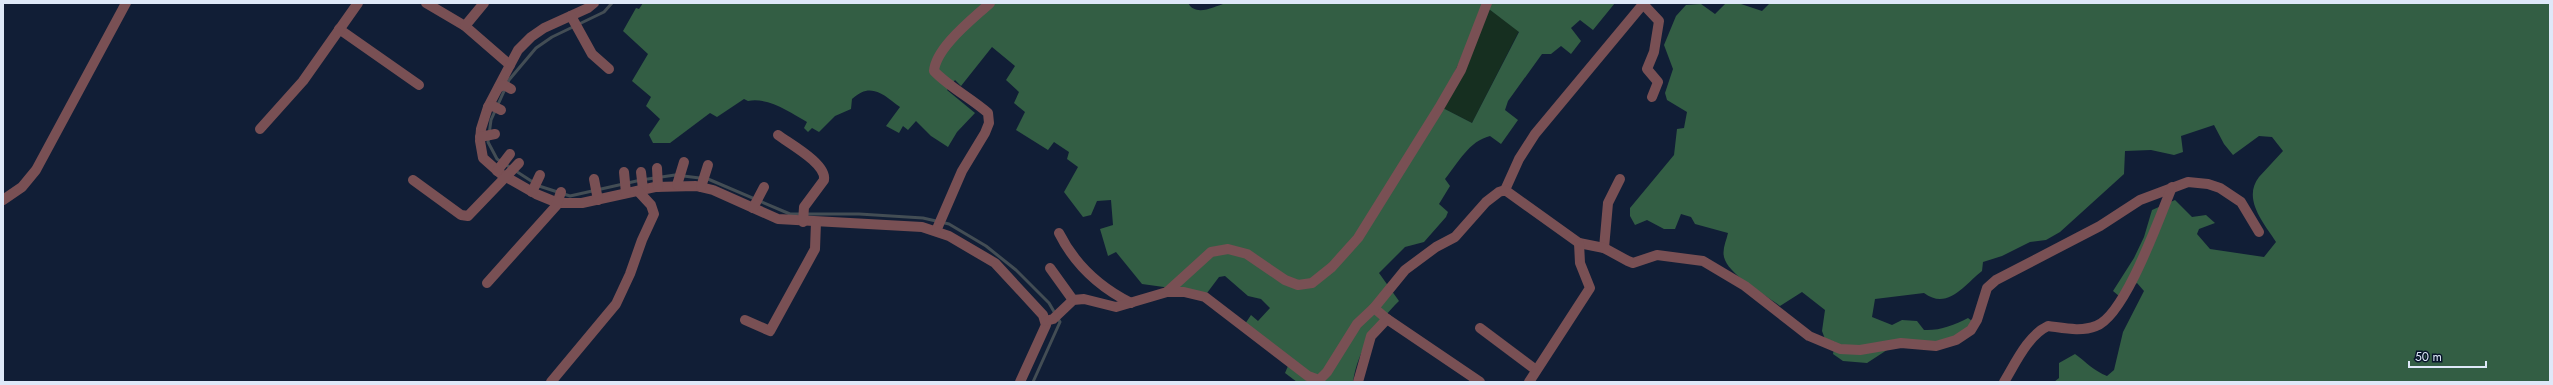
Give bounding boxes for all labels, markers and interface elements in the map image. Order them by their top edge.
scale bar [2409,343,2486,369]
text: 50 m [2415,348,2442,366]

